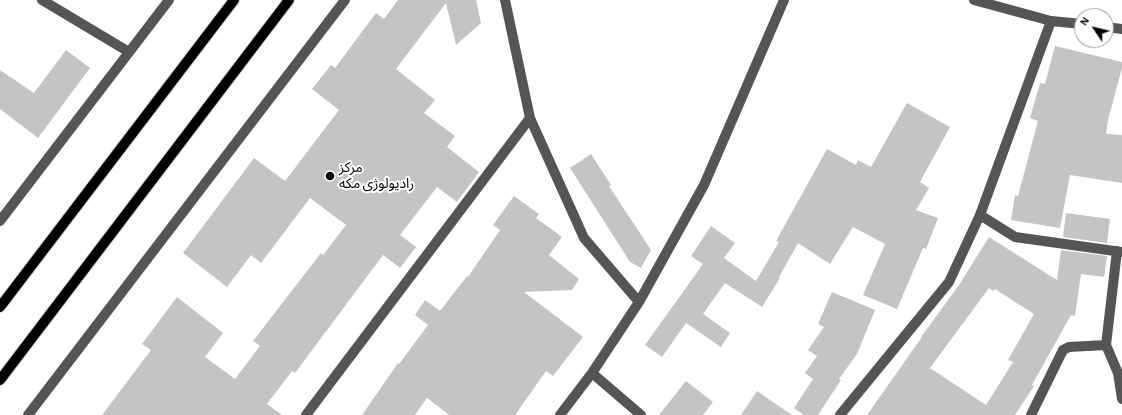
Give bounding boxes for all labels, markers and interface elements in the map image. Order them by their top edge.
north arrow [1074,8,1114,48]
text: N [1078,15,1091,28]
place label: مرکز رادیولوژی مکه [339,160,414,192]
marker: مرکز رادیولوژی مکه [324,170,336,182]

